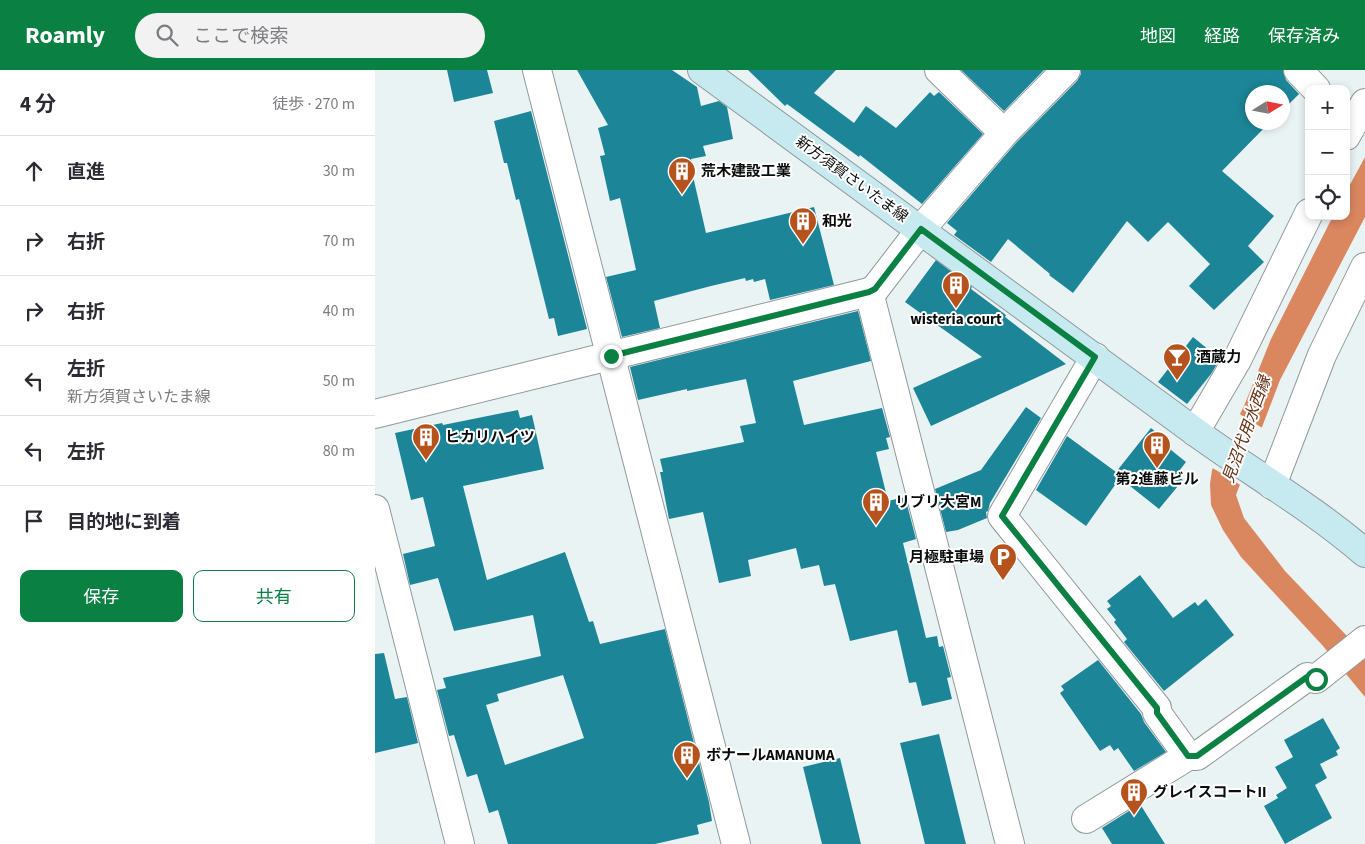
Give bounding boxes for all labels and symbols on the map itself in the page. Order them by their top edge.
north arrow [1245,85,1290,130]
street label: 新方須賀さいたま線 [791,131,912,227]
building icon: 荒木建設工業 [667,156,697,195]
place label: 荒木建設工業 [701,161,791,182]
building icon: 和光 [788,206,818,245]
place label: 和光 [822,211,852,232]
building icon: wisteria court [941,270,971,309]
place label: wisteria court [910,309,1002,330]
bar icon: 酒蔵力 [1162,342,1192,381]
route end [600,345,623,368]
place label: 酒蔵力 [1196,347,1241,368]
water label: 見沼代用水西縁 [1217,371,1277,486]
building icon: ヒカリハイツ [411,422,441,461]
place label: ヒカリハイツ [445,427,535,448]
building icon: 第2進藤ビル [1142,430,1172,469]
place label: 第2進藤ビル [1116,469,1198,490]
building icon: リブリ大宮M [861,487,891,526]
place label: リブリ大宮M [895,492,981,513]
parking icon: 月極駐車場 [988,542,1018,581]
place label: 月極駐車場 [909,547,984,568]
route start [1305,668,1328,691]
building icon: ボナールAMANUMA [672,740,702,779]
place label: ボナールAMANUMA [706,745,835,766]
building icon: グレイスコートII [1119,777,1149,816]
place label: グレイスコートII [1153,782,1267,803]

